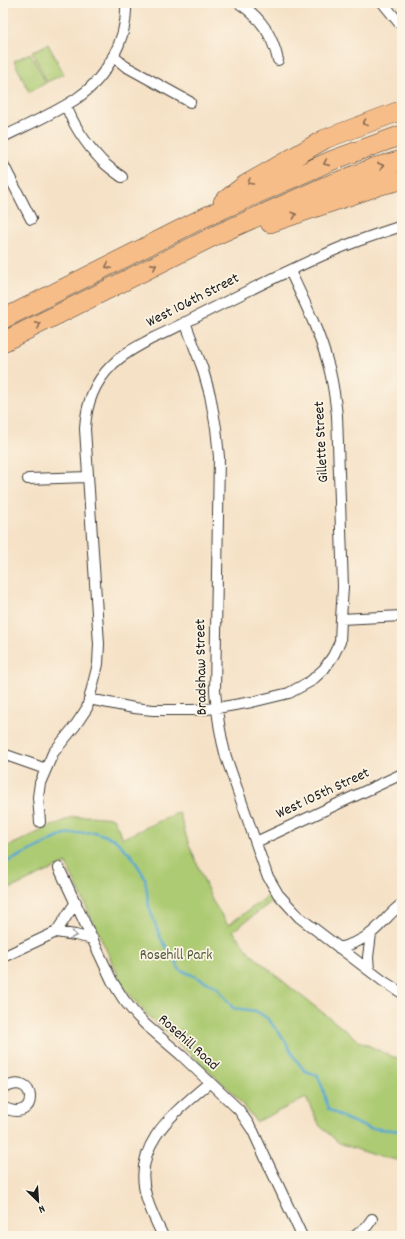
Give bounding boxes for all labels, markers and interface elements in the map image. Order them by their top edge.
one-way arrow [362,118,370,126]
one-way arrow [323,158,330,166]
one-way arrow [377,162,384,171]
one-way arrow [247,177,254,184]
one-way arrow [291,211,298,219]
one-way arrow [105,261,112,269]
one-way arrow [150,263,157,271]
street label: West 106th Street [143,268,244,334]
one-way arrow [34,322,41,329]
street label: Gillette Street [309,400,335,483]
street label: Bradshaw Street [190,618,214,715]
street label: West 105th Street [272,762,374,825]
one-way arrow [71,930,78,939]
park label: Rosehill Park [140,945,212,967]
street label: Rosehill Road [153,1010,223,1076]
north arrow [18,1181,58,1221]
text: N [35,1200,47,1217]

